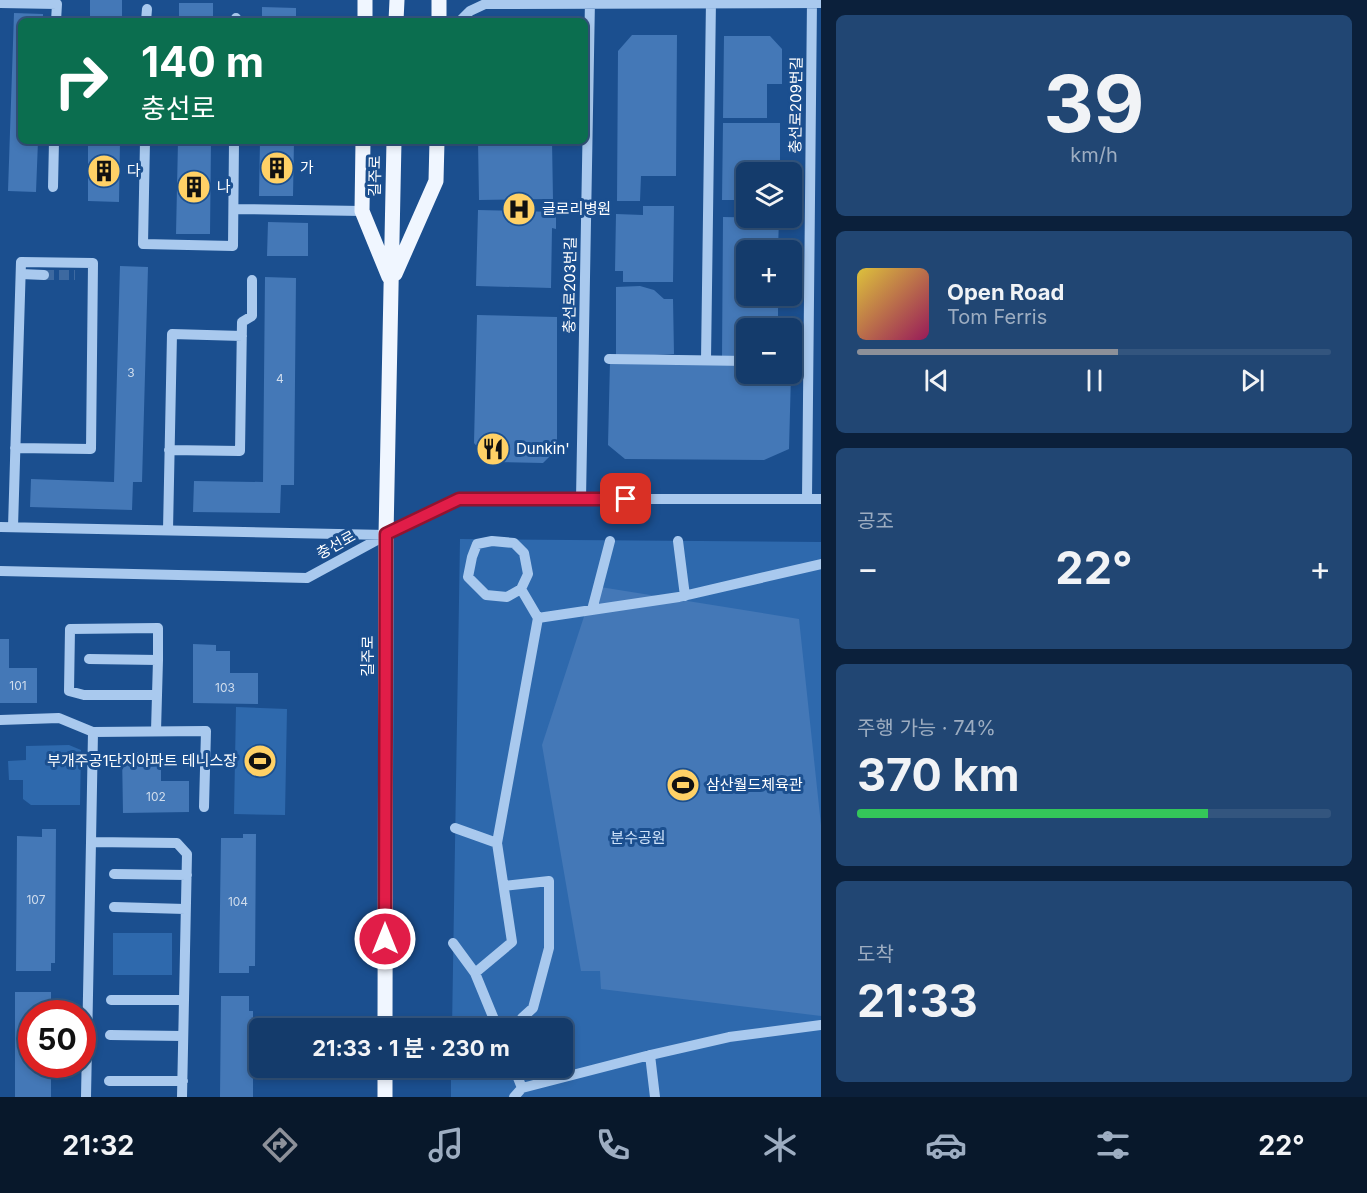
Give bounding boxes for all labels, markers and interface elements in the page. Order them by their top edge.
text: 140 m [141,36,264,87]
icon: right [42,42,120,120]
street label: 충선로209번길 [785,56,806,154]
text: 39 [1043,56,1145,151]
text: 충선로 [141,92,216,125]
text: km/h [1070,143,1118,167]
building icon: 가 [259,150,295,186]
building icon: 다 [86,153,122,189]
street label: 길주로 [365,155,384,197]
place label: 가 [300,158,314,177]
place label: 다 [127,161,141,180]
map controls [736,162,802,384]
button: layers [736,162,802,228]
building icon: 나 [176,169,212,205]
place label: 나 [217,177,231,196]
hospital icon: 글로리병원 [501,191,537,227]
place label: 글로리병원 [542,199,611,218]
street label: 충선로203번길 [559,236,580,334]
button: + [736,240,802,306]
text: Open Road [947,279,1064,305]
text: Tom Ferris [947,305,1047,329]
button: − [736,318,802,384]
icon: previous [920,364,953,397]
icon: pause [1078,364,1111,397]
icon: next [1236,364,1269,397]
house number: 3 [127,365,135,380]
house number: 4 [276,371,284,386]
restaurant icon: Dunkin' [475,431,511,467]
place label: Dunkin' [516,439,570,458]
pin [600,473,651,524]
icon: arrive [609,482,642,515]
text: 공조 [857,509,894,533]
street label: 충선로 [313,526,358,563]
text: 22° [1055,540,1133,595]
text: − [857,548,879,588]
text: + [1309,548,1331,588]
street label: 길주로 [358,635,377,677]
house number: 101 [9,678,27,693]
house number: 103 [215,680,235,695]
text: 주행 가능 · 74% [857,716,996,740]
sports icon: 부개주공1단지아파트 테니스장 [242,743,278,779]
text: 370 km [857,747,1020,802]
place label: 부개주공1단지아파트 테니스장 [47,751,237,770]
sports icon: 삼산월드체육관 [665,767,701,803]
place label: 삼산월드체육관 [706,775,803,794]
house number: 102 [146,789,166,804]
park label: 분수공원 [610,828,666,847]
house number: 107 [26,892,46,907]
house number: 104 [228,894,248,909]
position arrow [353,907,417,971]
text: 도착 [857,942,894,966]
text: 21:33 [857,973,978,1028]
speed limit sign: 50 [18,1000,96,1078]
text: 21:33 · 1 분 · 230 m [312,1035,510,1061]
icon: directions [259,1124,301,1166]
icon: music [425,1124,467,1166]
icon: phone [592,1124,634,1166]
icon: climate [759,1124,801,1166]
icon: car [925,1124,967,1166]
icon: filters [1092,1124,1134,1166]
text: 21:32 [62,1129,134,1162]
text: 22° [1258,1129,1305,1162]

